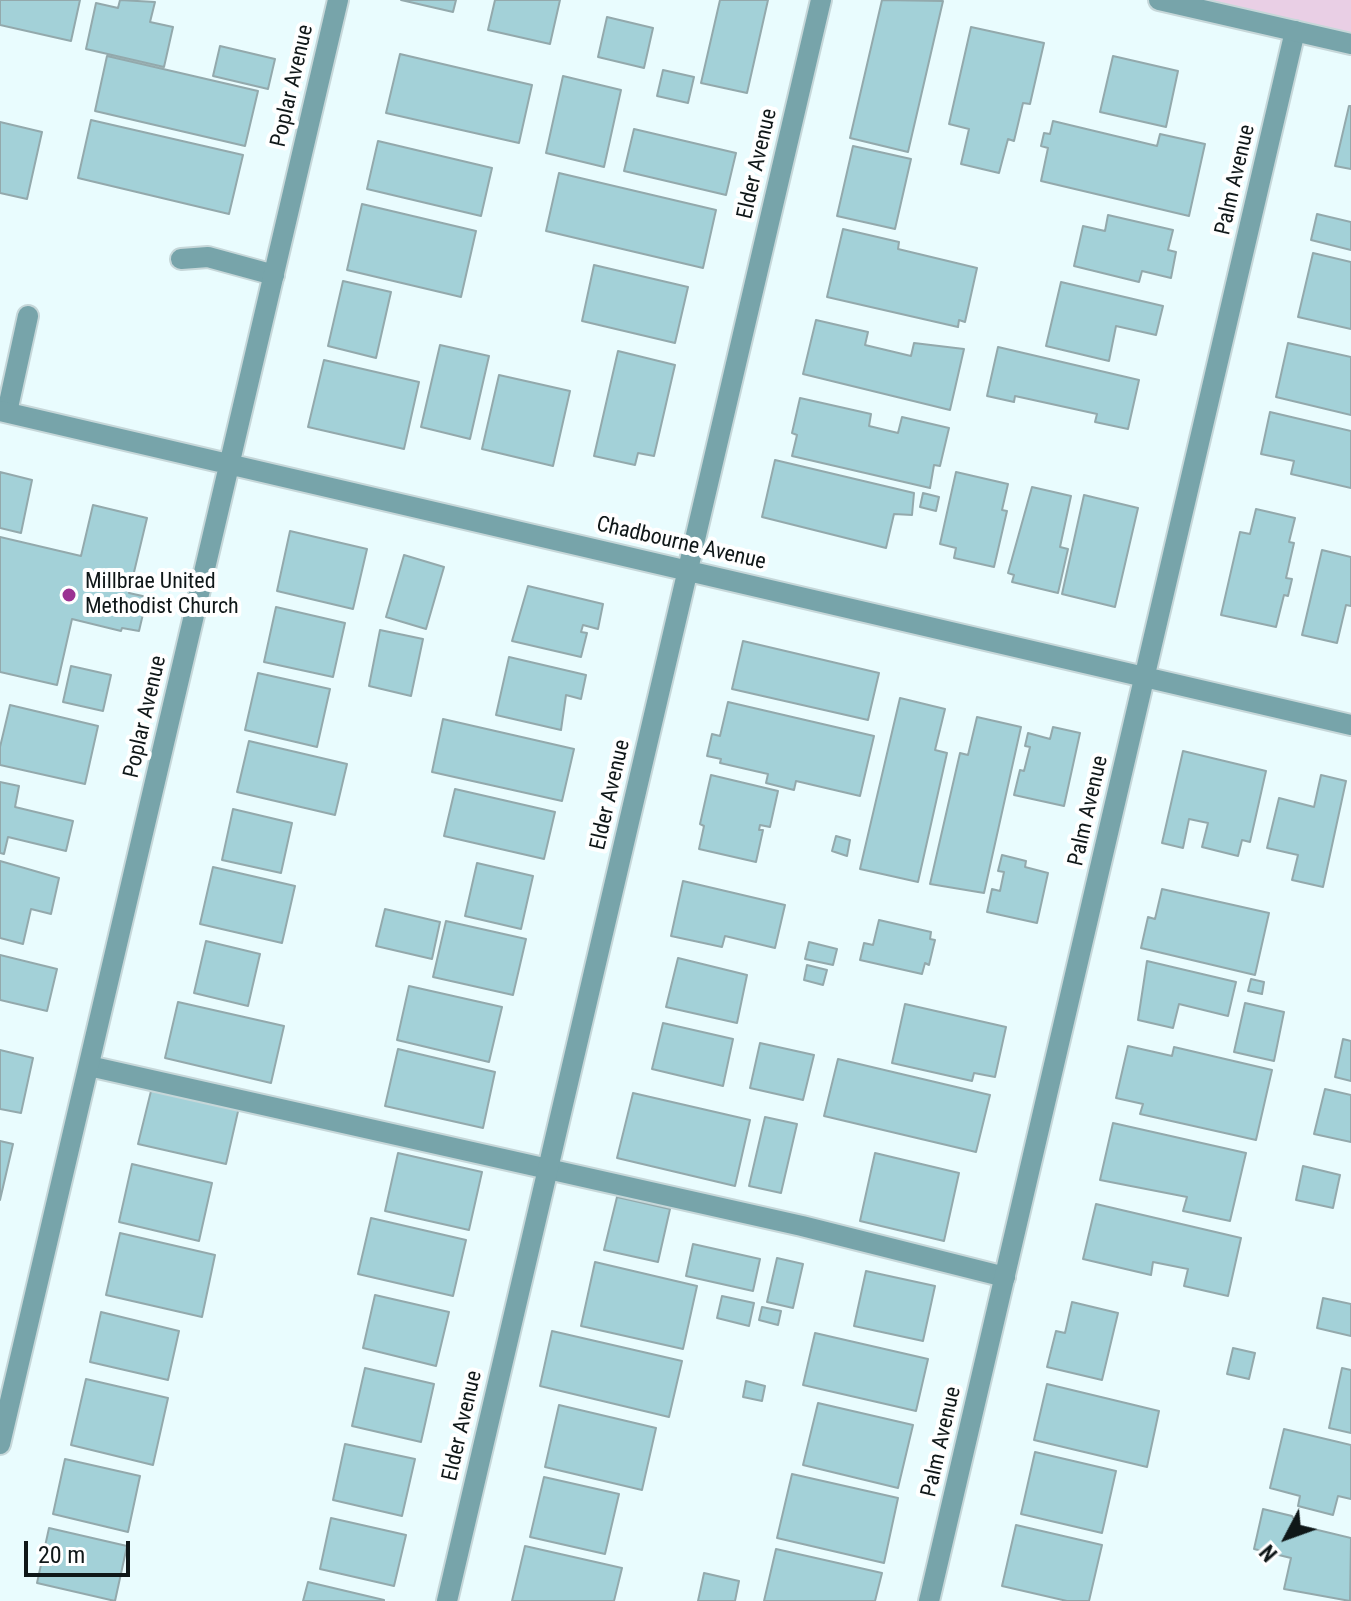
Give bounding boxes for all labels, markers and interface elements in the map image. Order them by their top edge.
street label: Poplar Avenue [266,22,320,150]
street label: Elder Avenue [733,106,783,222]
street label: Palm Avenue [1210,122,1262,238]
street label: Chadbourne Avenue [594,512,768,576]
place label: Millbrae United Methodist Church [85,569,239,620]
marker: Millbrae United Methodist Church [60,586,78,604]
street label: Poplar Avenue [119,653,173,781]
street label: Elder Avenue [586,737,636,853]
street label: Palm Avenue [1063,753,1115,869]
street label: Elder Avenue [438,1368,488,1484]
street label: Palm Avenue [916,1384,968,1500]
north arrow [1247,1497,1327,1577]
scale bar [28,1525,134,1575]
text: N [1255,1540,1282,1566]
text: 20 m [38,1541,85,1569]

